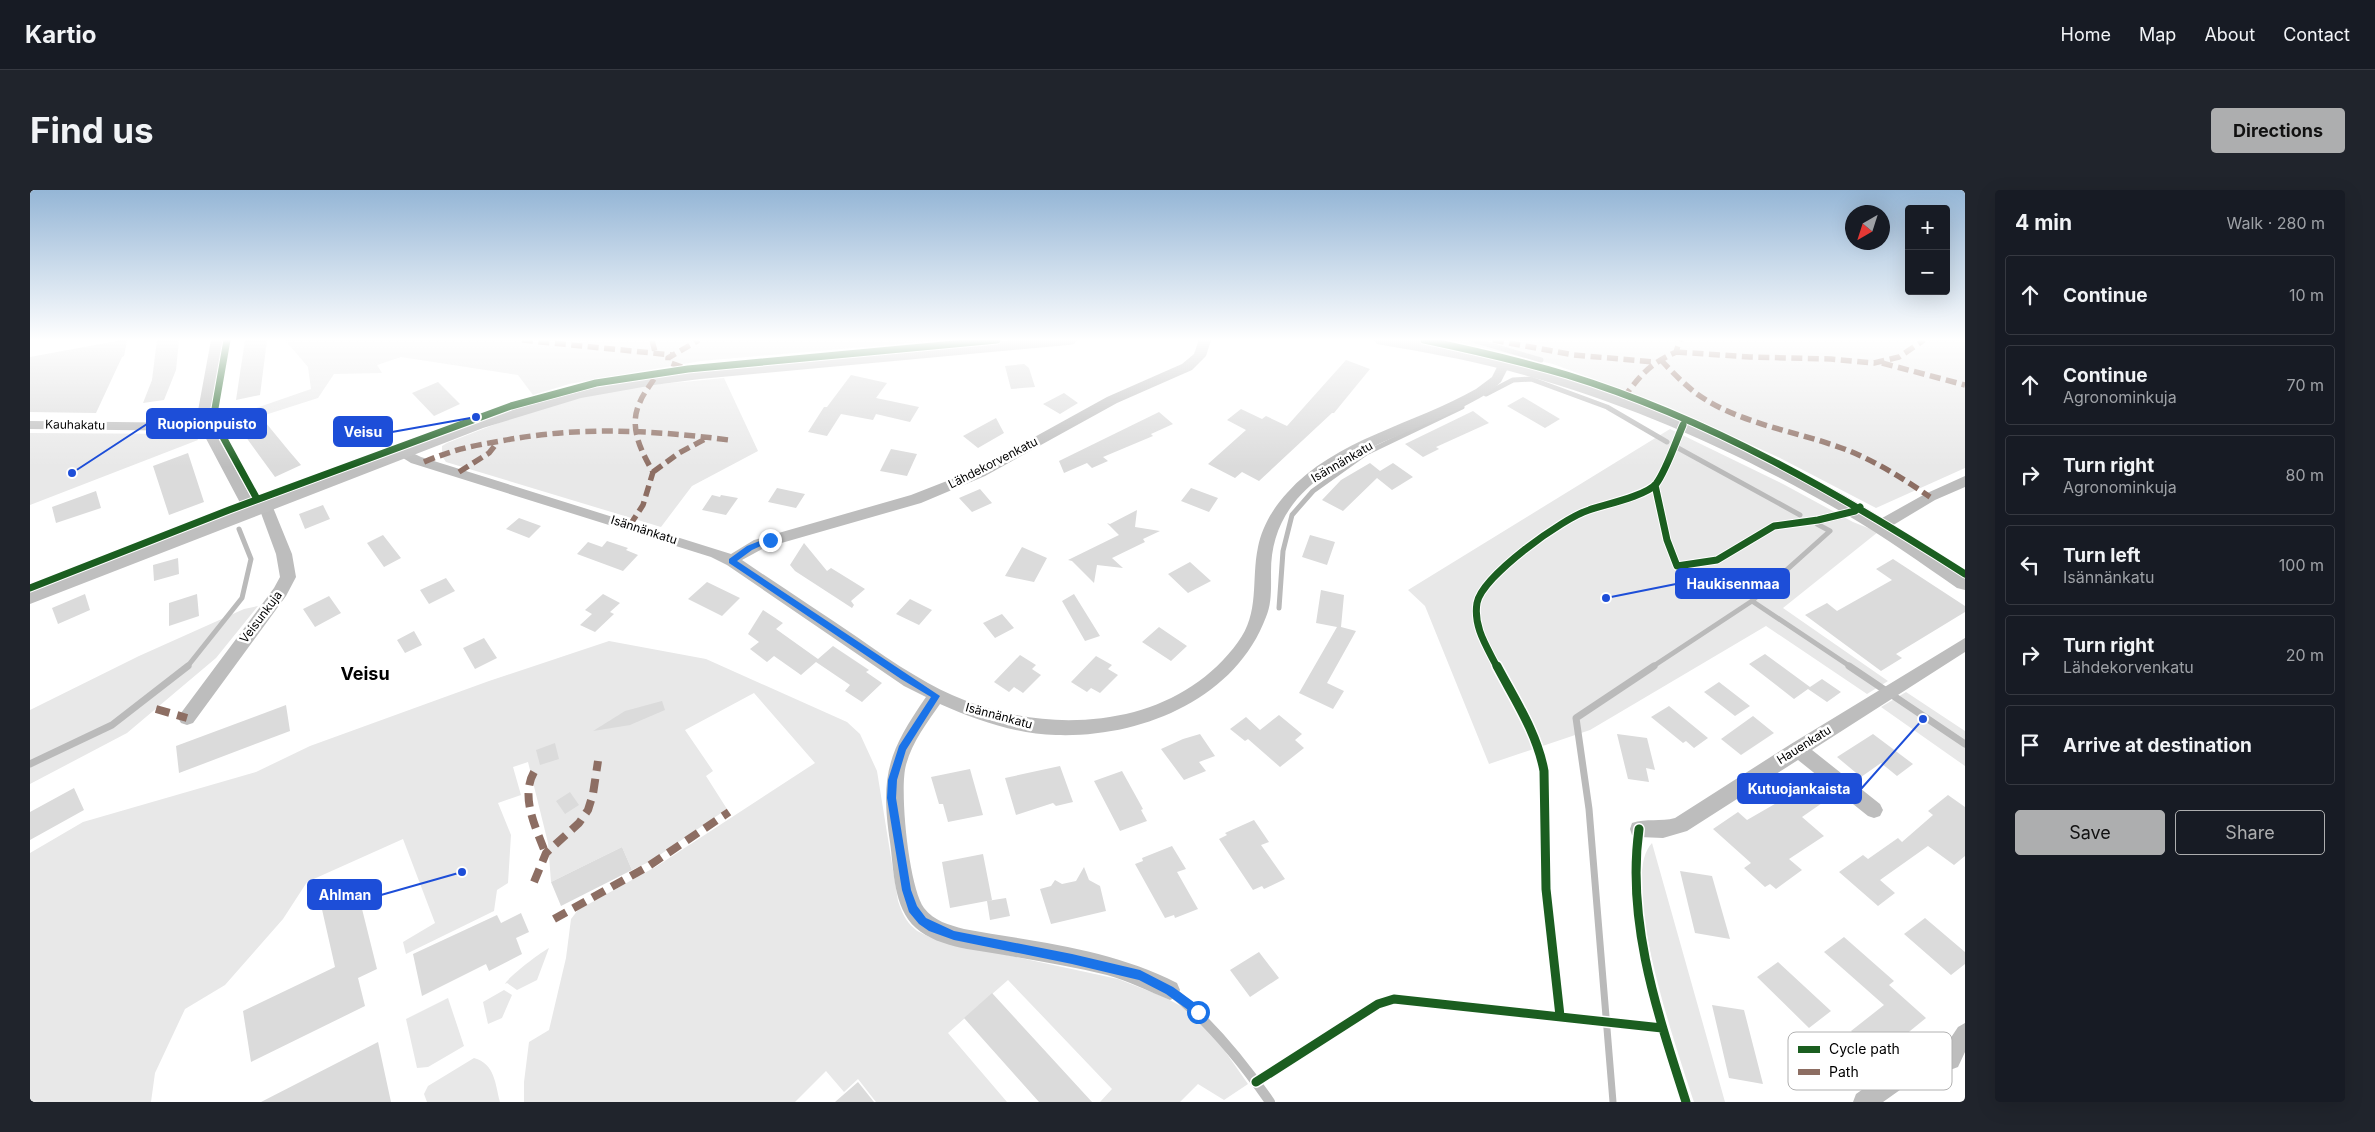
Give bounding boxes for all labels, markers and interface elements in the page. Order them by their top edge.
text: Kartio [25,20,96,49]
text: Home [2061,24,2111,45]
text: Map [2139,24,2176,45]
text: About [2204,24,2255,45]
text: Contact [2283,24,2350,45]
button: Directions [2211,108,2345,153]
text: Find us [30,109,154,151]
north arrow [1845,205,1890,250]
map controls [1905,205,1950,295]
button: + [1905,205,1950,250]
text: 4 min [2015,210,2072,235]
text: Walk · 280 m [2227,213,2325,233]
button: − [1905,250,1950,295]
icon: ahead [2016,281,2044,309]
text: Continue [2063,284,2148,307]
text: 10 m [2289,285,2324,305]
text: Continue [2063,364,2148,387]
icon: ahead [2016,371,2044,399]
text: 70 m [2287,375,2324,395]
text: Agronominkuja [2063,387,2177,407]
callout: Ruopionpuisto [147,409,266,438]
text: Ruopionpuisto [157,415,257,432]
street label: Kauhakatu [45,416,105,433]
callout: Veisu [334,417,392,446]
text: Veisu [344,423,382,440]
street label: Lähdekorvenkatu [946,434,1040,492]
street label: Isännänkatu [1308,438,1375,485]
text: Turn right [2063,454,2154,477]
icon: right [2016,461,2044,489]
text: 80 m [2285,465,2324,485]
text: Agronominkuja [2063,477,2177,497]
street label: Isännänkatu [609,512,679,547]
route end [759,529,782,552]
text: Turn left [2063,544,2141,567]
icon: left [2016,551,2044,579]
text: 100 m [2279,555,2324,575]
text: Isännänkatu [2063,567,2155,587]
callout: Haukisenmaa [1676,569,1789,598]
text: Haukisenmaa [1686,575,1780,592]
street label: Veisunkuja [236,588,285,646]
text: Turn right [2063,634,2154,657]
icon: right [2016,641,2044,669]
text: 20 m [2286,645,2324,665]
text: Lähdekorvenkatu [2063,657,2194,677]
district label: Veisu [340,663,390,684]
street label: Isännänkatu [964,699,1034,732]
street label: Hauenkatu [1774,722,1834,767]
icon: arrive [2016,731,2044,759]
text: Arrive at destination [2063,734,2252,757]
callout: Kutuojankaista [1738,774,1861,803]
text: Kutuojankaista [1748,780,1850,797]
button: Save [2015,810,2165,855]
button: Share [2175,810,2325,855]
callout: Ahlman [308,880,381,909]
text: Ahlman [319,886,371,903]
route start [1187,1001,1210,1024]
legend [1788,1032,1952,1090]
text: Cycle path [1829,1040,1900,1057]
text: Path [1829,1063,1859,1080]

